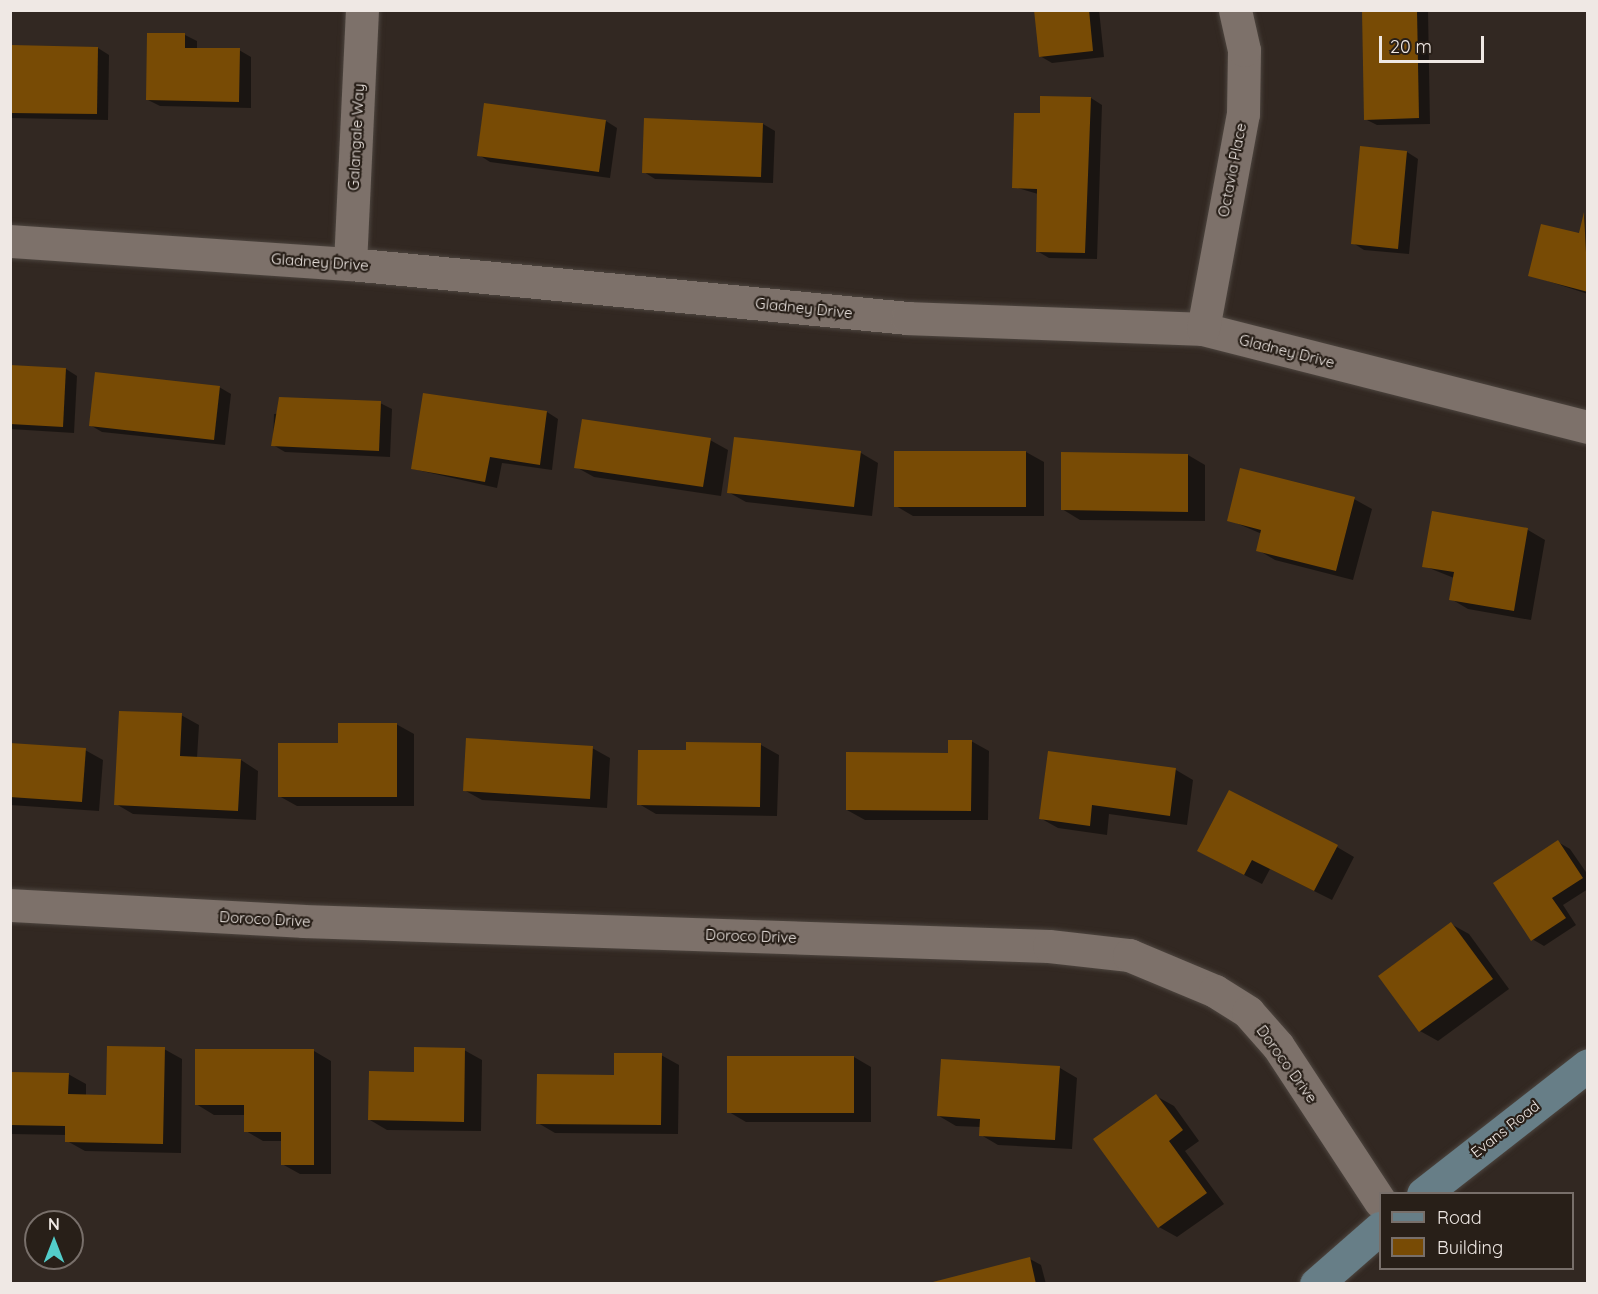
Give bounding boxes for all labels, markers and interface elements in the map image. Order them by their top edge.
scale bar [1382,24,1487,62]
text: 20 m [1390,35,1432,58]
street label: Galangale Way [344,83,368,191]
street label: Octavia Place [1214,121,1250,219]
street label: Gladney Drive [271,250,369,274]
street label: Gladney Drive [754,294,854,322]
street label: Gladney Drive [1237,330,1337,372]
street label: Doroco Drive [219,908,311,930]
street label: Doroco Drive [705,925,797,947]
street label: Doroco Drive [1253,1022,1321,1106]
street label: Evans Road [1467,1097,1543,1161]
legend [1379,1192,1574,1270]
text: Road [1437,1206,1482,1229]
north arrow [24,1210,84,1270]
text: N [48,1214,60,1234]
text: Building [1437,1236,1503,1259]

